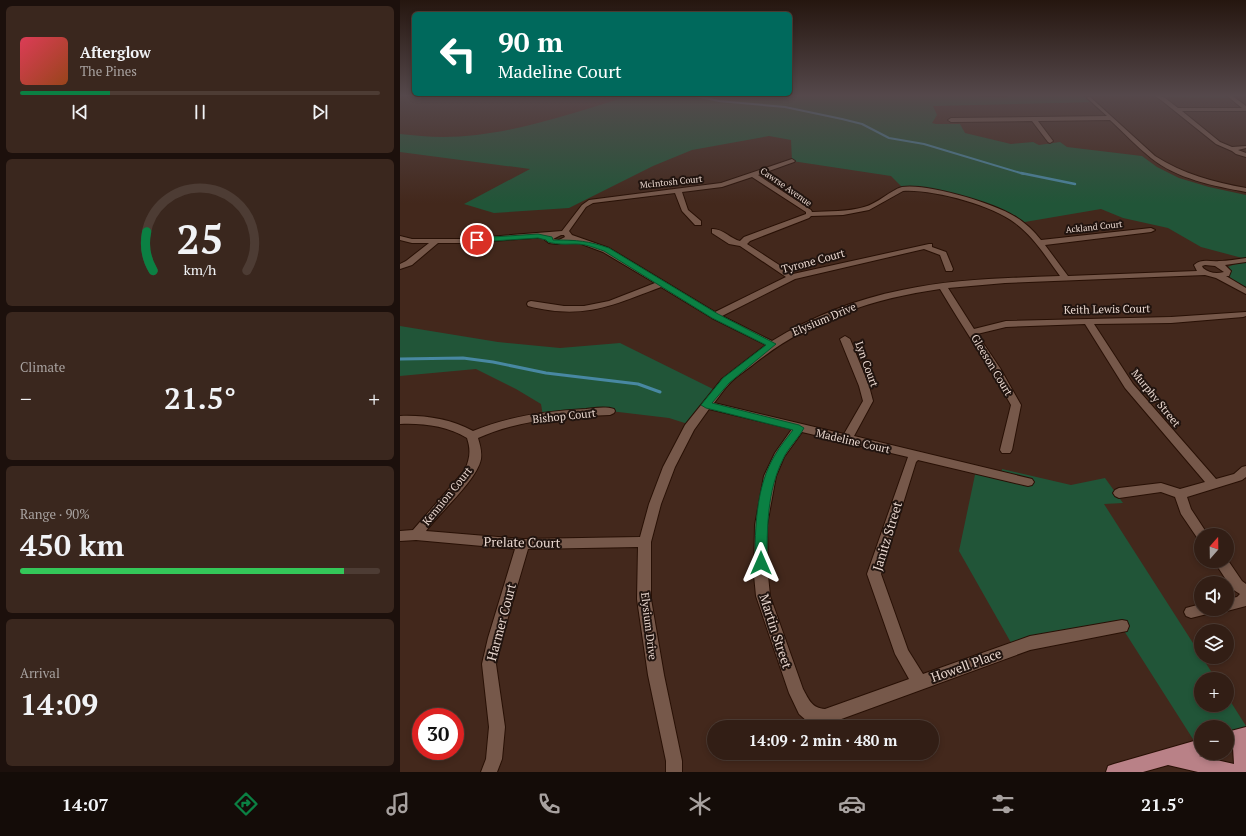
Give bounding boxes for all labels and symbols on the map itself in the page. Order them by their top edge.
street label: Cawrse Avenue [758,165,815,209]
street label: McIntosh Court [639,173,703,191]
street label: Ackland Court [1065,218,1124,236]
pin [460,223,494,257]
street label: Tyrone Court [780,246,846,276]
street label: Elysium Drive [790,299,858,339]
street label: Keith Lewis Court [1064,301,1150,317]
street label: Gleeson Court [968,332,1016,398]
street label: Lyn Court [852,339,882,389]
street label: Murphy Street [1128,366,1184,430]
street label: Bishop Court [532,406,596,426]
street label: Madeline Court [815,426,891,456]
street label: Kennion Court [419,464,475,528]
street label: Janitz Street [868,499,906,573]
north arrow [1194,528,1234,568]
street label: Prelate Court [483,532,561,552]
position arrow [740,542,782,584]
street label: Harmer Court [482,581,520,663]
street label: Elysium Drive [638,591,660,661]
street label: Martin Street [756,592,797,671]
street label: Howell Place [928,644,1004,686]
speed limit sign: 30 [412,708,464,760]

